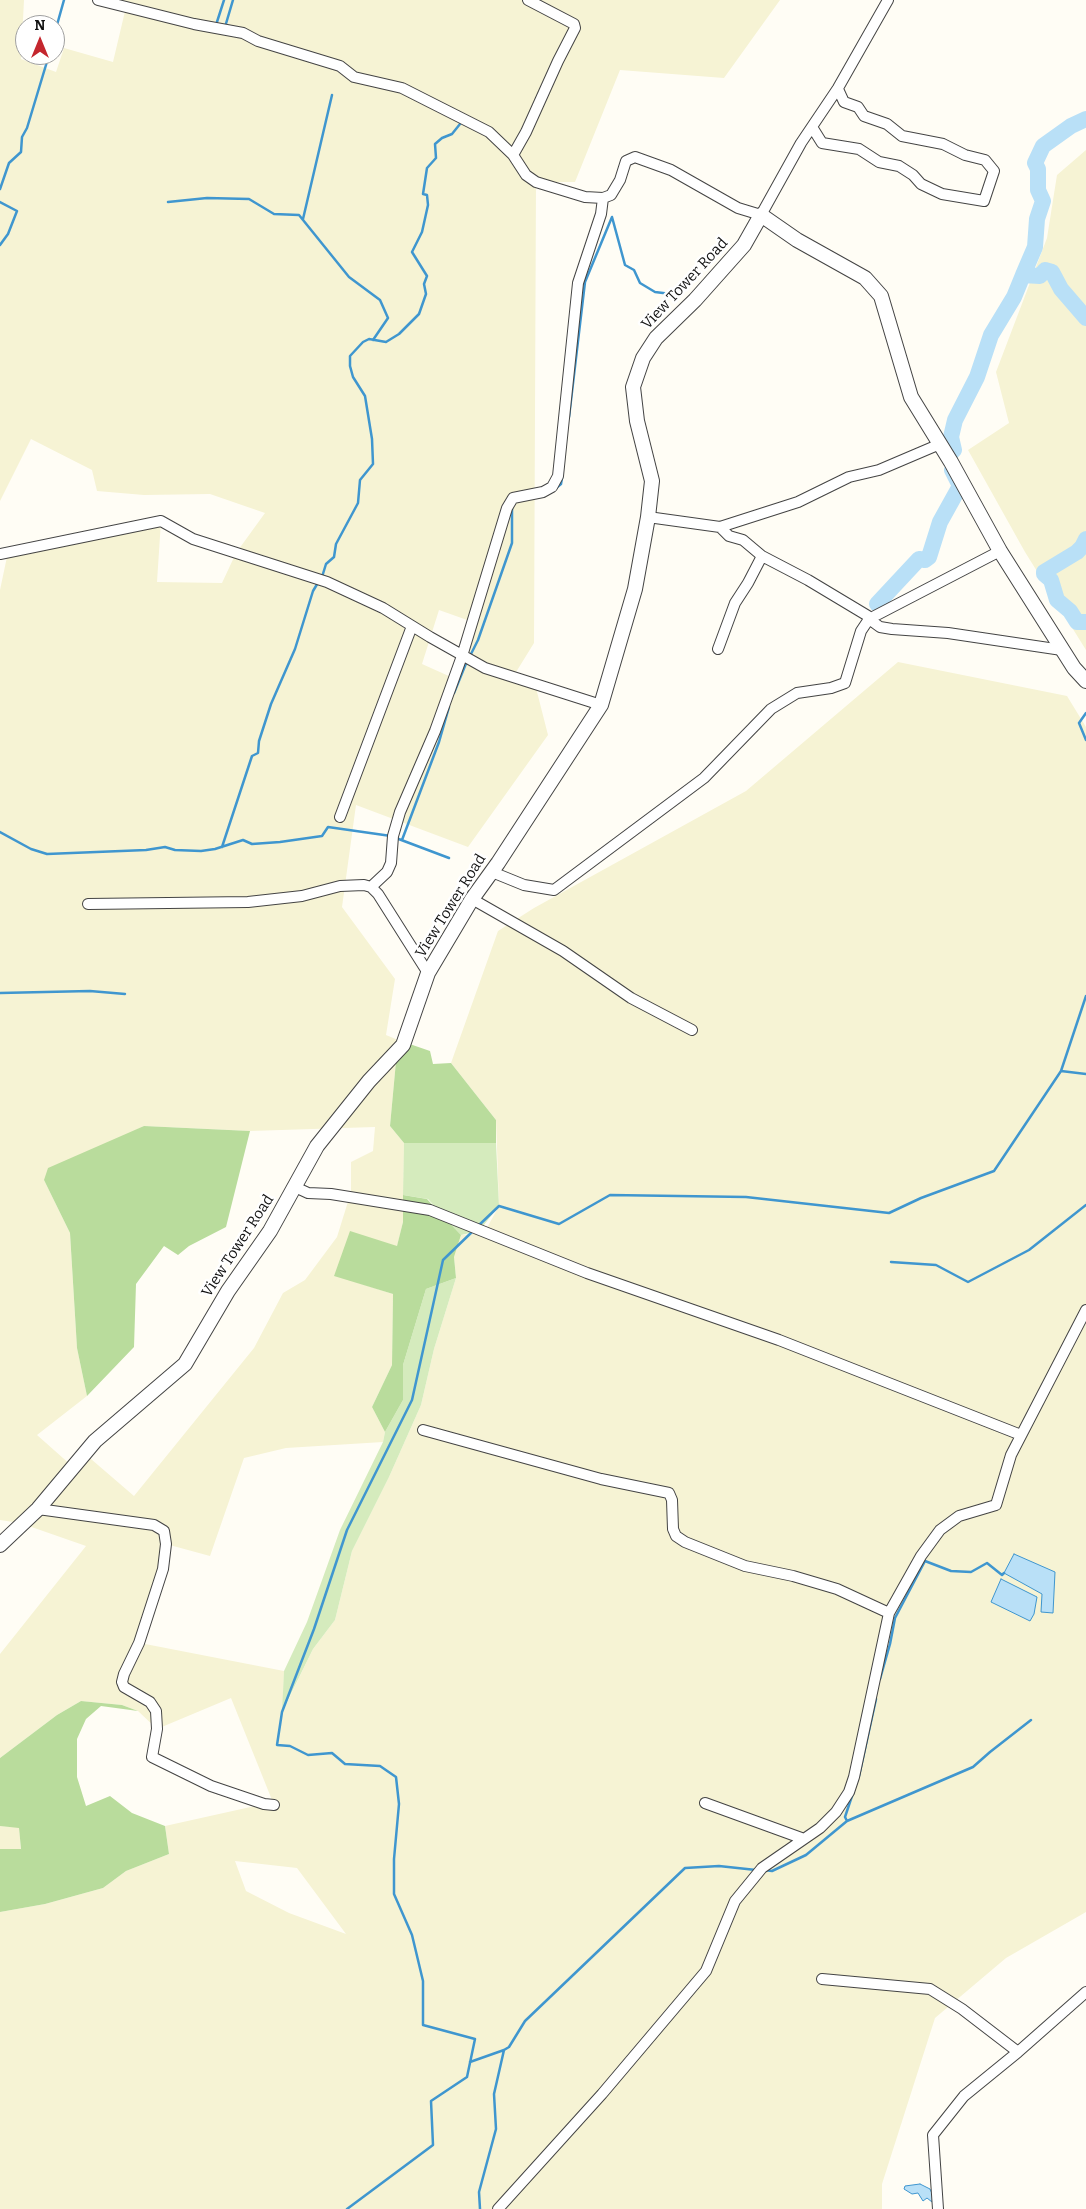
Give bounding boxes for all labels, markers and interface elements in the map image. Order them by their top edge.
north arrow [15,15,65,65]
text: N [35,17,45,34]
street label: View Tower Road [638,235,732,333]
street label: View Tower Road [412,851,490,961]
street label: View Tower Road [198,1191,278,1301]

